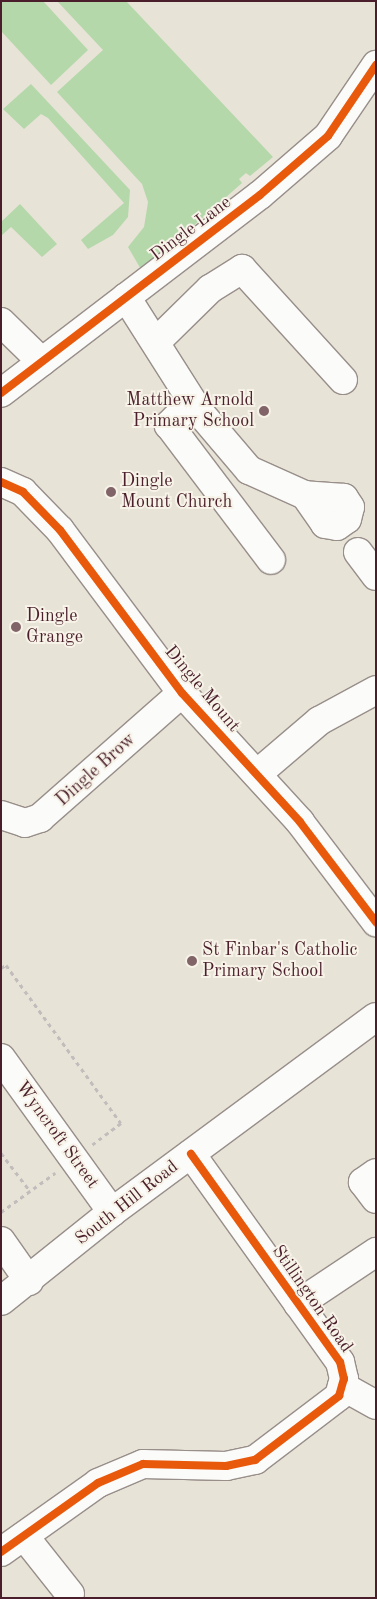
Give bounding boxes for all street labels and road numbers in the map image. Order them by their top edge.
street label: Dingle Lane [146,192,236,266]
street label: Dingle Mount [160,641,244,737]
street label: Dingle Brow [52,729,140,811]
street label: Wyncroft Street [11,1077,103,1193]
street label: South Hill Road [71,1156,183,1250]
street label: Stillington Road [267,1241,357,1357]

